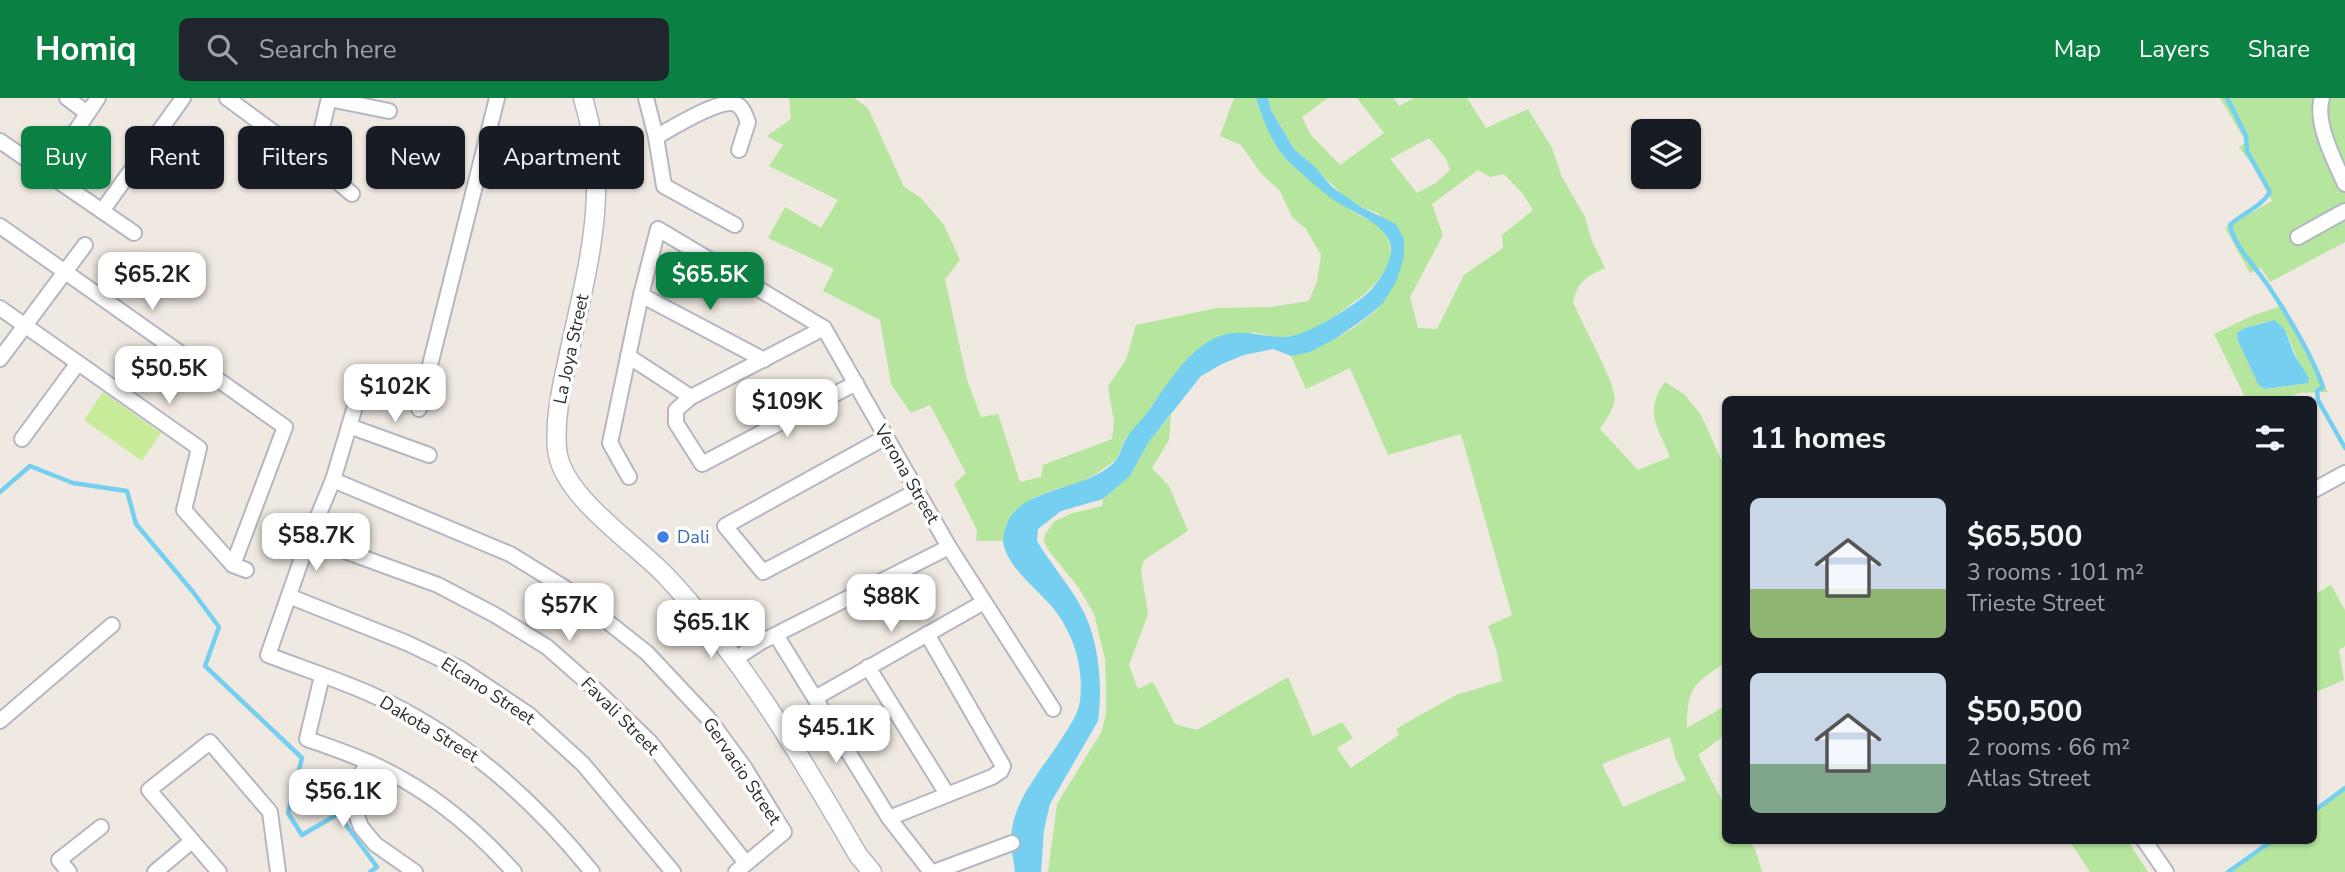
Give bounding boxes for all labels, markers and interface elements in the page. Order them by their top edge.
search box [179,18,669,81]
text: Homiq [35,27,137,72]
icon: search [203,30,241,68]
text: Search here [259,32,397,67]
text: Map [2054,33,2101,65]
text: Layers [2139,33,2210,65]
text: Share [2248,33,2310,65]
map controls [1631,119,1701,189]
button: layers [1631,119,1701,189]
chip: Buy [21,126,111,189]
chip: Rent [125,126,224,189]
chip: Filters [238,126,352,189]
chip: New [366,126,465,189]
chip: Apartment [479,126,644,189]
pin: $65.2K [95,252,209,312]
pin: $65.5K [653,252,767,312]
text: $65.2K [114,259,190,290]
text: $65.5K [672,259,748,290]
street label: La Joya Street [548,291,595,406]
pin: $50.5K [112,346,226,406]
text: $50.5K [131,353,207,384]
pin: $102K [346,364,444,424]
text: $102K [360,371,430,402]
pin: $109K [738,380,836,439]
text: $109K [752,386,822,417]
text: 11 homes [1750,418,1886,459]
street label: Verona Street [868,419,945,529]
icon: filters [2251,419,2289,457]
pin: $58.7K [259,514,373,573]
text: $65,500 [1967,516,2082,557]
text: $58.7K [278,520,354,551]
place label: Dali [677,525,709,549]
icon: home [1806,526,1890,610]
marker: Dali [655,529,671,545]
text: 3 rooms · 101 m² [1967,557,2144,588]
pin: $88K [850,574,932,634]
text: $88K [863,581,919,612]
pin: $57K [528,584,610,643]
text: Trieste Street [1967,588,2105,619]
text: $57K [541,590,597,621]
pin: $65.1K [654,601,768,660]
text: $65.1K [673,607,749,638]
street label: Elcano Street [436,652,540,731]
street label: Favali Street [576,672,665,761]
street label: Dakota Street [375,690,483,768]
text: $50,500 [1967,691,2082,732]
icon: home [1806,701,1890,785]
pin: $45.1K [779,706,893,765]
text: $45.1K [798,712,874,743]
street label: Gervacio Street [697,713,787,830]
text: 2 rooms · 66 m² [1967,732,2130,763]
text: Atlas Street [1967,763,2090,794]
pin: $56.1K [286,770,400,829]
text: $56.1K [305,776,381,807]

